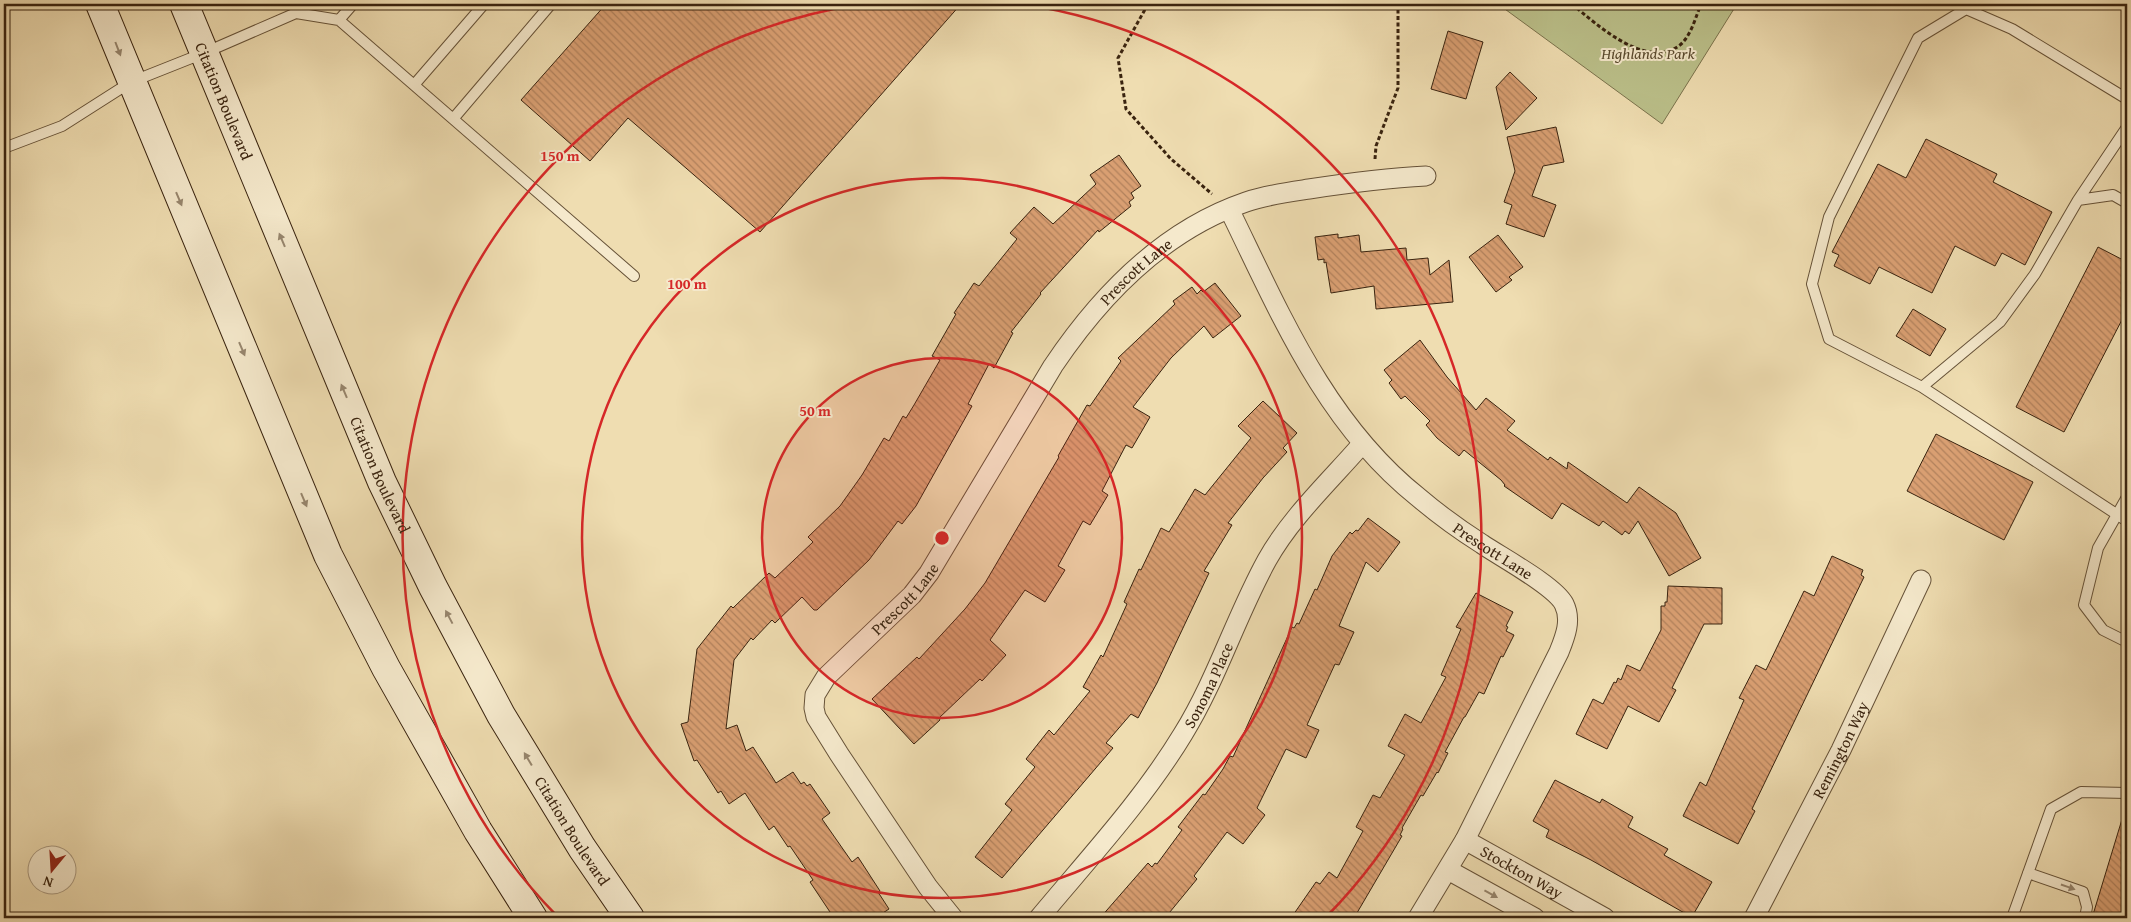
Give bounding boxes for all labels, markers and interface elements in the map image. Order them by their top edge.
street label: Citation Boulevard [189,38,259,164]
park label: Highlands Park [1600,41,1696,65]
one-way arrow [114,42,122,56]
text: 150 m [540,145,580,166]
one-way arrow [176,192,184,206]
street label: Prescott Lane [1094,232,1177,310]
one-way arrow [278,233,285,248]
text: 100 m [667,273,707,294]
one-way arrow [238,342,246,357]
one-way arrow [340,383,348,398]
text: 50 m [799,400,831,421]
street label: Citation Boulevard [344,413,417,537]
one-way arrow [301,492,309,507]
street label: Prescott Lane [1448,516,1538,585]
centre of rings [933,529,951,547]
street label: Prescott Lane [865,558,944,640]
one-way arrow [445,610,453,625]
street label: Sonoma Place [1177,638,1239,732]
street label: Remington Way [1806,697,1874,803]
one-way arrow [524,753,533,766]
street label: Citation Boulevard [529,771,616,891]
street label: Stockton Way [1476,839,1568,904]
north arrow [28,844,78,894]
text: N [40,871,56,893]
one-way arrow [2061,884,2076,891]
one-way arrow [1484,889,1497,898]

